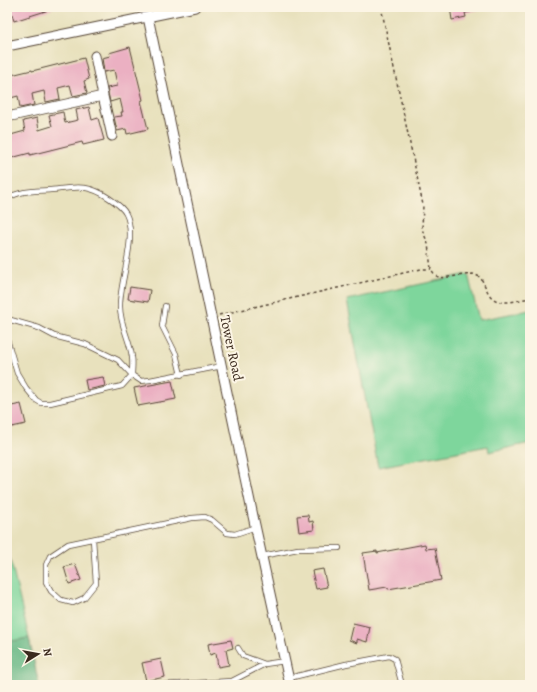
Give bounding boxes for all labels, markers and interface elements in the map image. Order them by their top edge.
street label: Tower Road [215,313,248,383]
north arrow [18,634,58,674]
text: N [39,647,55,658]

